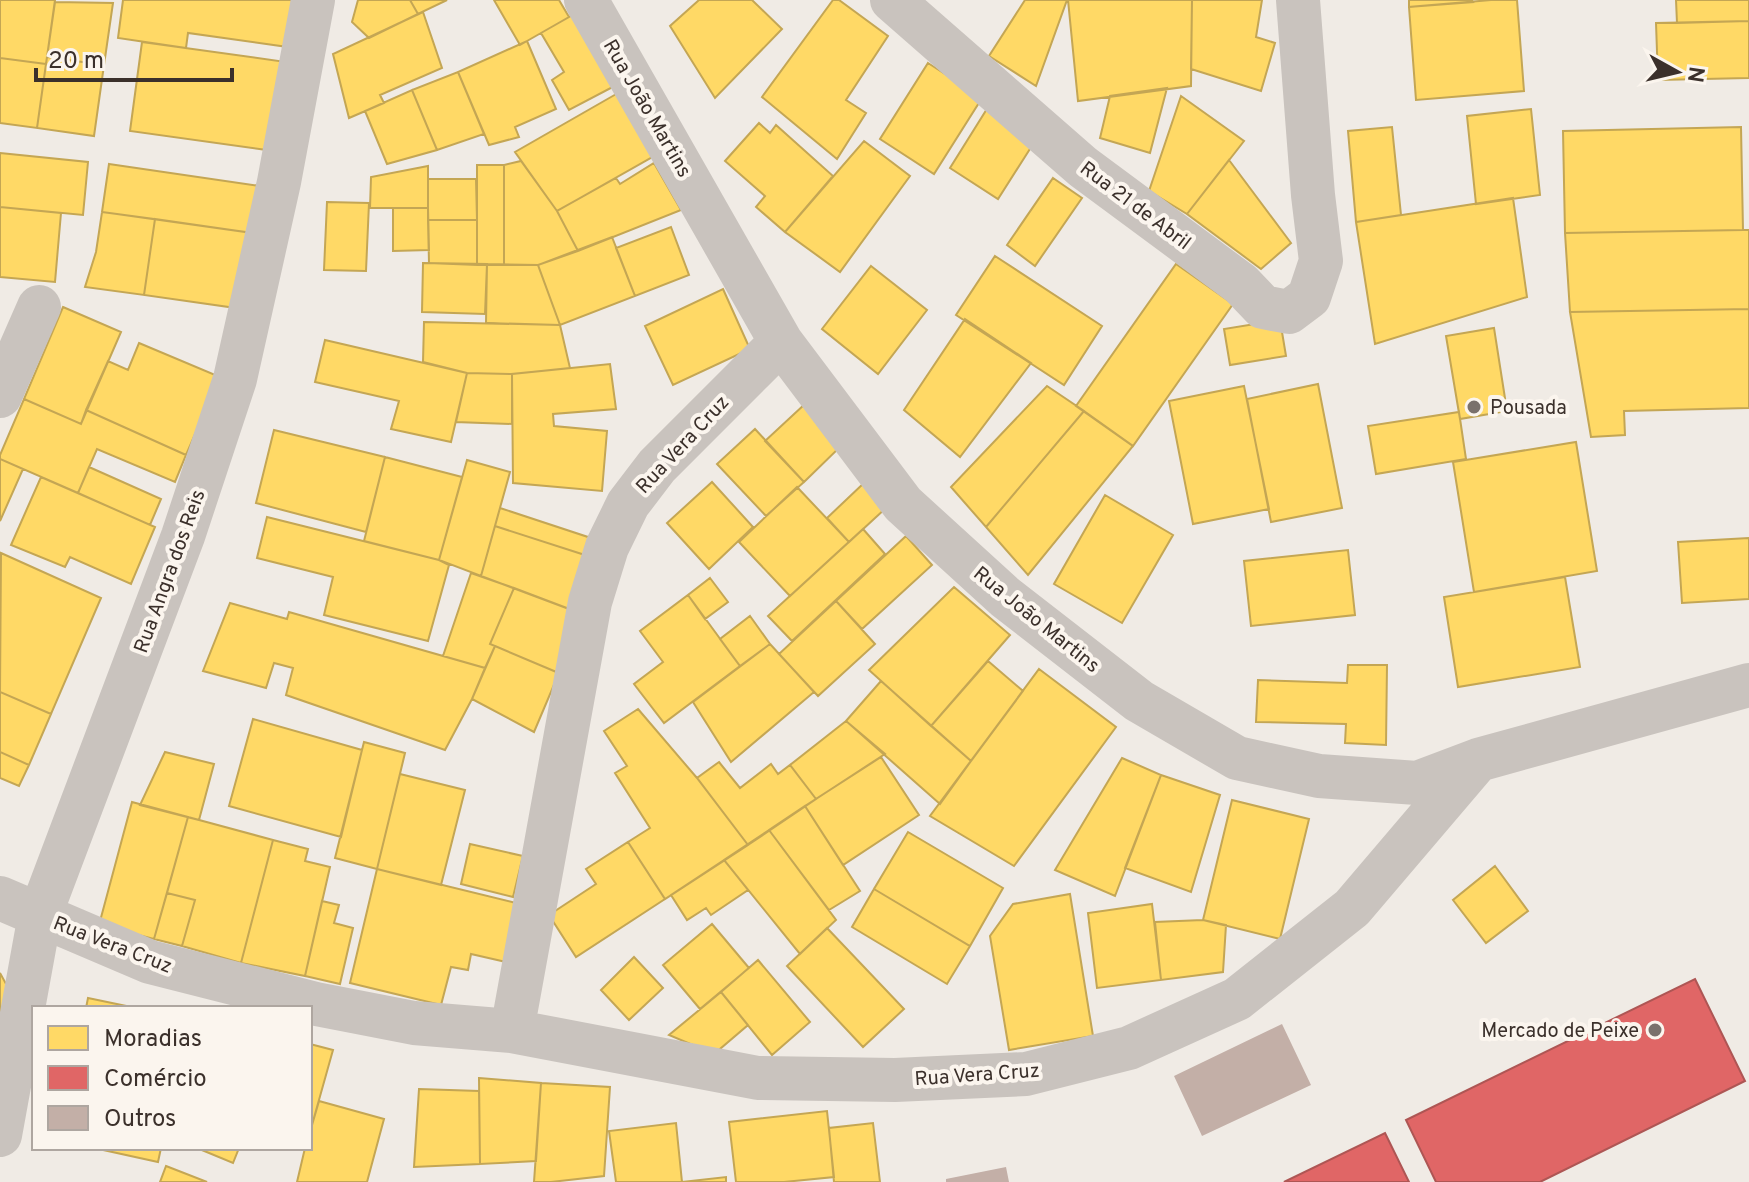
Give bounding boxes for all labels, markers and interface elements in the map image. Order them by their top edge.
scale bar [36,32,232,82]
north arrow [1637,32,1717,112]
street label: Rua João Martins [596,35,696,183]
text: 20 m [48,47,104,77]
text: N [1680,65,1709,84]
street label: Rua 21 de Abril [1074,156,1196,257]
street label: Rua Vera Cruz [631,391,736,500]
place label: Pousada [1490,396,1567,422]
marker: Pousada [1465,398,1483,416]
street label: Rua Angra dos Reis [129,486,213,657]
street label: Rua João Martins [967,562,1104,680]
street label: Rua Vera Cruz [49,911,175,980]
legend [32,1006,312,1150]
place label: Mercado de Peixe [1481,1019,1639,1045]
marker: Mercado de Peixe [1646,1021,1664,1039]
text: Moradias [104,1025,202,1055]
street label: Rua Vera Cruz [914,1059,1041,1093]
text: Comércio [104,1065,207,1095]
text: Outros [104,1105,176,1135]

